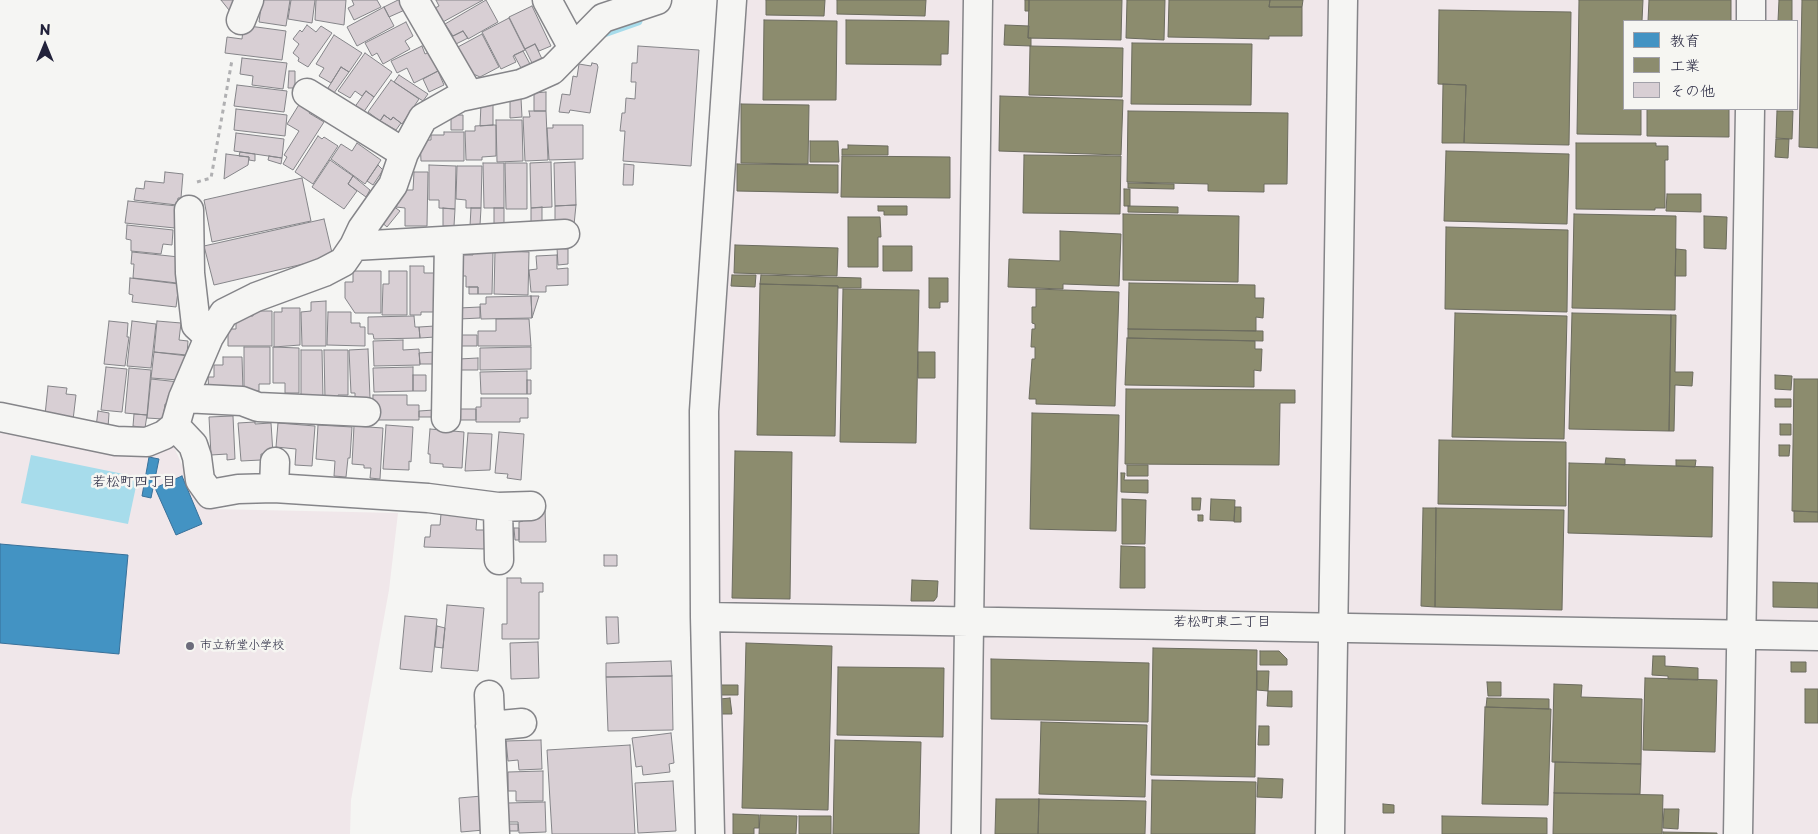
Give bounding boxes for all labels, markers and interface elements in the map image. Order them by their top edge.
text: N [39,19,51,40]
north arrow [20,20,70,70]
legend [1623,20,1798,110]
text: 教育 [1670,28,1700,51]
text: 工業 [1670,53,1700,76]
text: その他 [1670,78,1715,101]
district label: 若松町四丁目 [92,474,176,490]
district label: 若松町東二丁目 [1173,614,1271,630]
place label: 市立新堂小学校 [200,639,284,653]
marker: 市立新堂小学校 [184,640,196,652]

